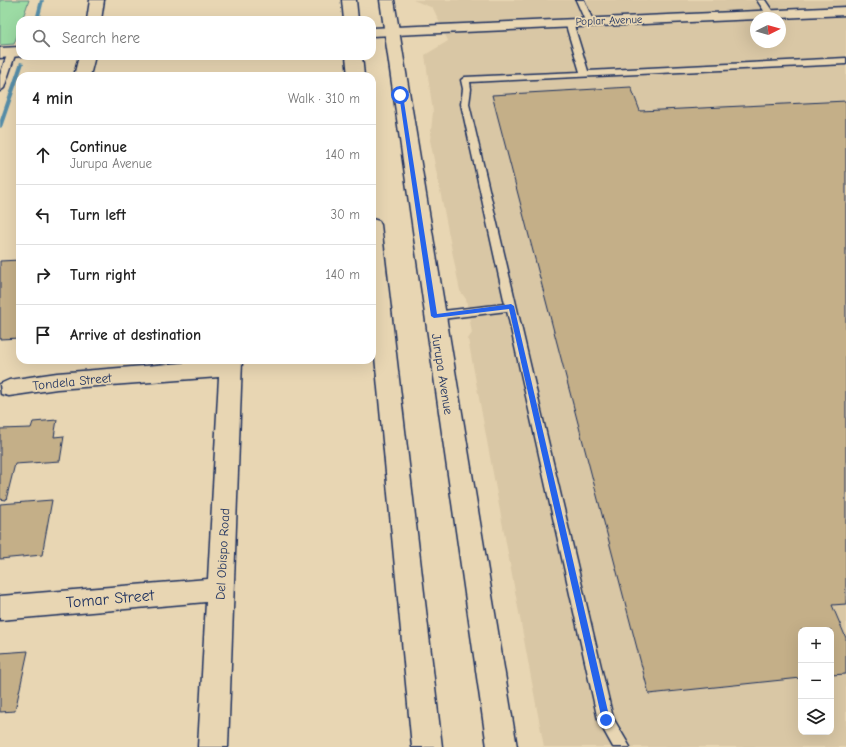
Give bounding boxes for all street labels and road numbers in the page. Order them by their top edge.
street label: Poplar Avenue [575,13,643,28]
street label: Jurupa Avenue [429,332,456,416]
street label: Tondela Street [32,370,114,393]
street label: Del Obispo Road [213,508,232,600]
street label: Tomar Street [65,586,155,612]

